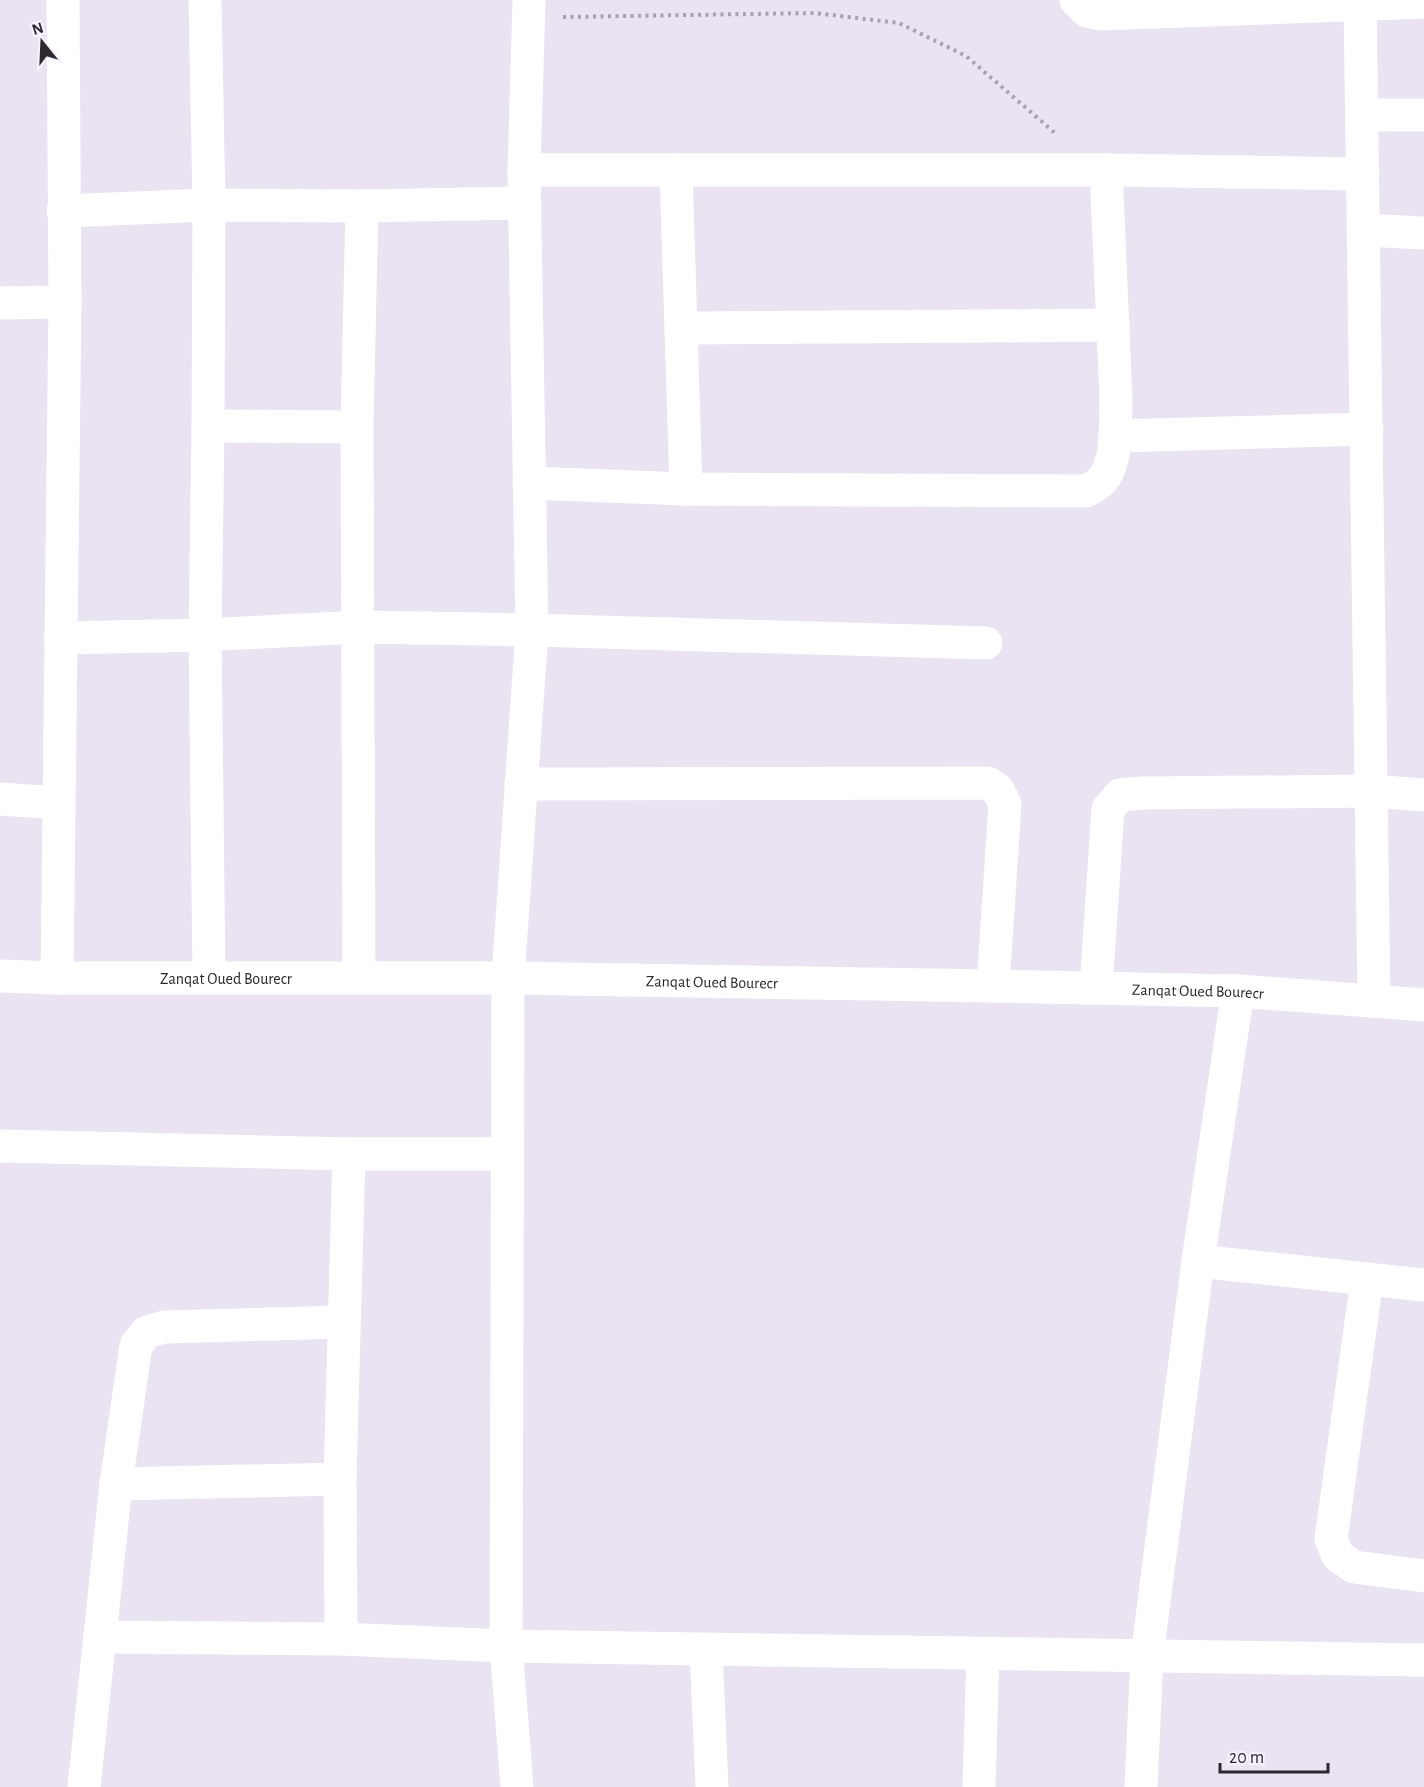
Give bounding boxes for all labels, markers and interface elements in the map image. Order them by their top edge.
north arrow [12,12,72,72]
text: N [30,19,45,38]
street label: Zanqat Oued Bourecr [160,971,293,987]
street label: Zanqat Oued Bourecr [646,973,779,991]
street label: Zanqat Oued Bourecr [1132,982,1265,1002]
scale bar [1220,1736,1328,1774]
text: 20 m [1229,1749,1264,1767]

